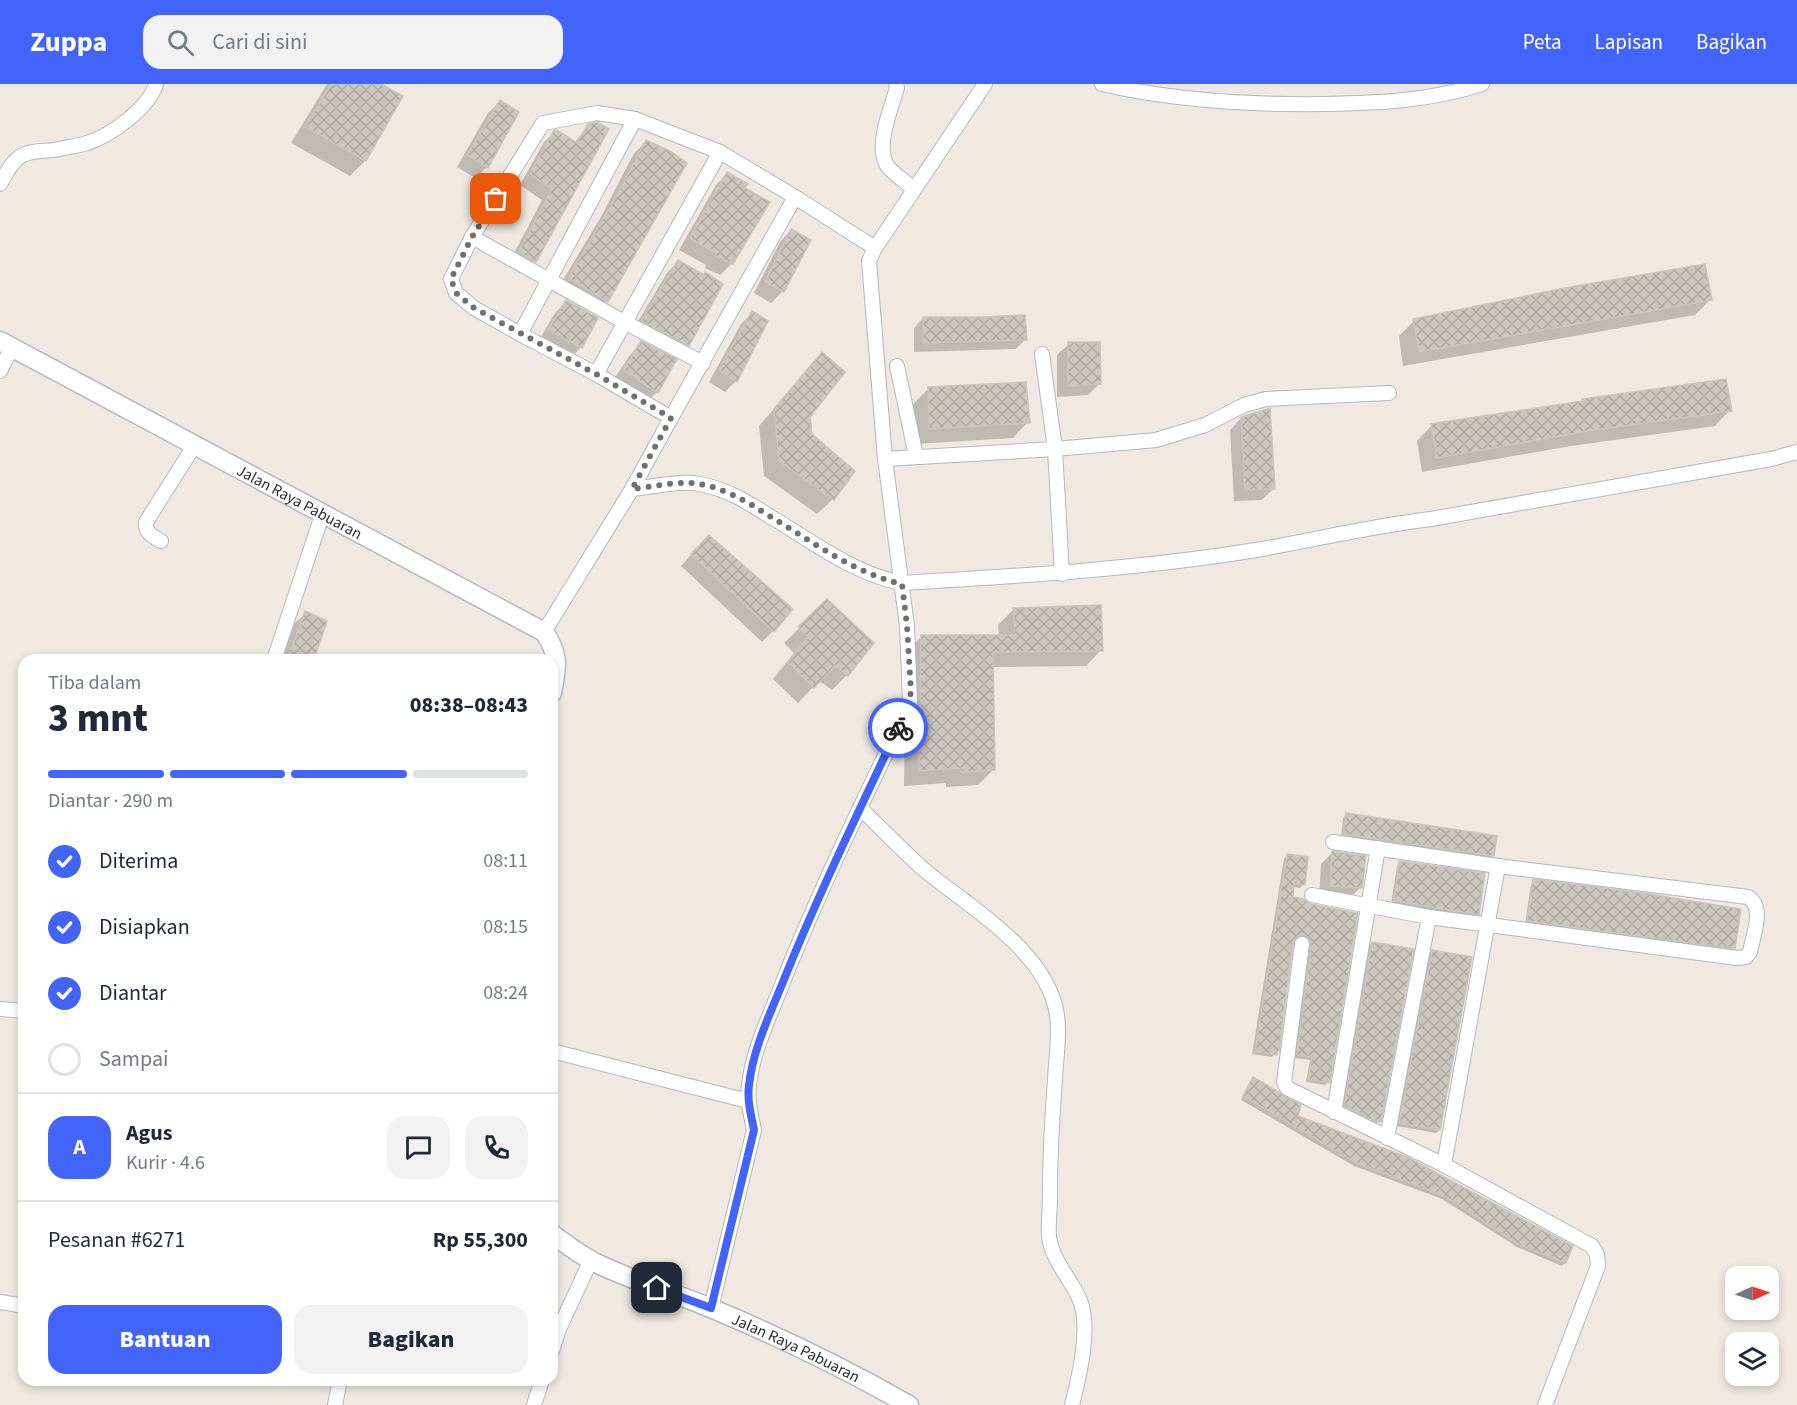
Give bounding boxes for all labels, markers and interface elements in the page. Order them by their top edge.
search box [143,15,563,69]
text: Zuppa [30,22,107,62]
icon: search [164,26,197,59]
text: Cari di sini [212,26,307,58]
text: Peta [1523,27,1562,57]
text: Lapisan [1595,27,1663,57]
text: Bagikan [1696,27,1767,57]
pin [470,173,521,224]
icon: bag [479,182,512,215]
street label: Jalan Raya Pabuaran [233,460,366,545]
text: Tiba dalam [48,669,141,697]
text: 08:38–08:43 [410,689,528,721]
text: 3 mnt [48,691,148,747]
courier [868,698,928,758]
icon: bike [882,712,915,745]
text: Diantar · 290 m [48,787,173,815]
icon: check [48,845,81,878]
text: Diterima [99,845,178,877]
text: 08:11 [483,847,528,875]
icon: check [48,911,81,944]
text: Disiapkan [99,911,190,943]
text: 08:15 [483,913,528,941]
icon: check [48,977,81,1010]
text: Diantar [99,977,167,1009]
text: 08:24 [483,979,528,1007]
text: Sampai [99,1043,168,1075]
button: chat [387,1116,450,1179]
button: phone [465,1116,528,1179]
text: Agus [126,1117,173,1149]
text: A [73,1131,86,1163]
text: Kurir · 4.6 [126,1149,205,1177]
text: Pesanan #6271 [48,1224,185,1256]
text: Rp 55,300 [433,1224,528,1256]
pin [631,1262,682,1313]
north arrow [1725,1266,1779,1320]
map controls [1725,1266,1779,1386]
icon: home [640,1271,673,1304]
button: Bantuan [48,1305,282,1374]
button: Bagikan [294,1305,528,1374]
street label: Jalan Raya Pabuaran [728,1308,864,1388]
button: layers [1725,1332,1779,1386]

